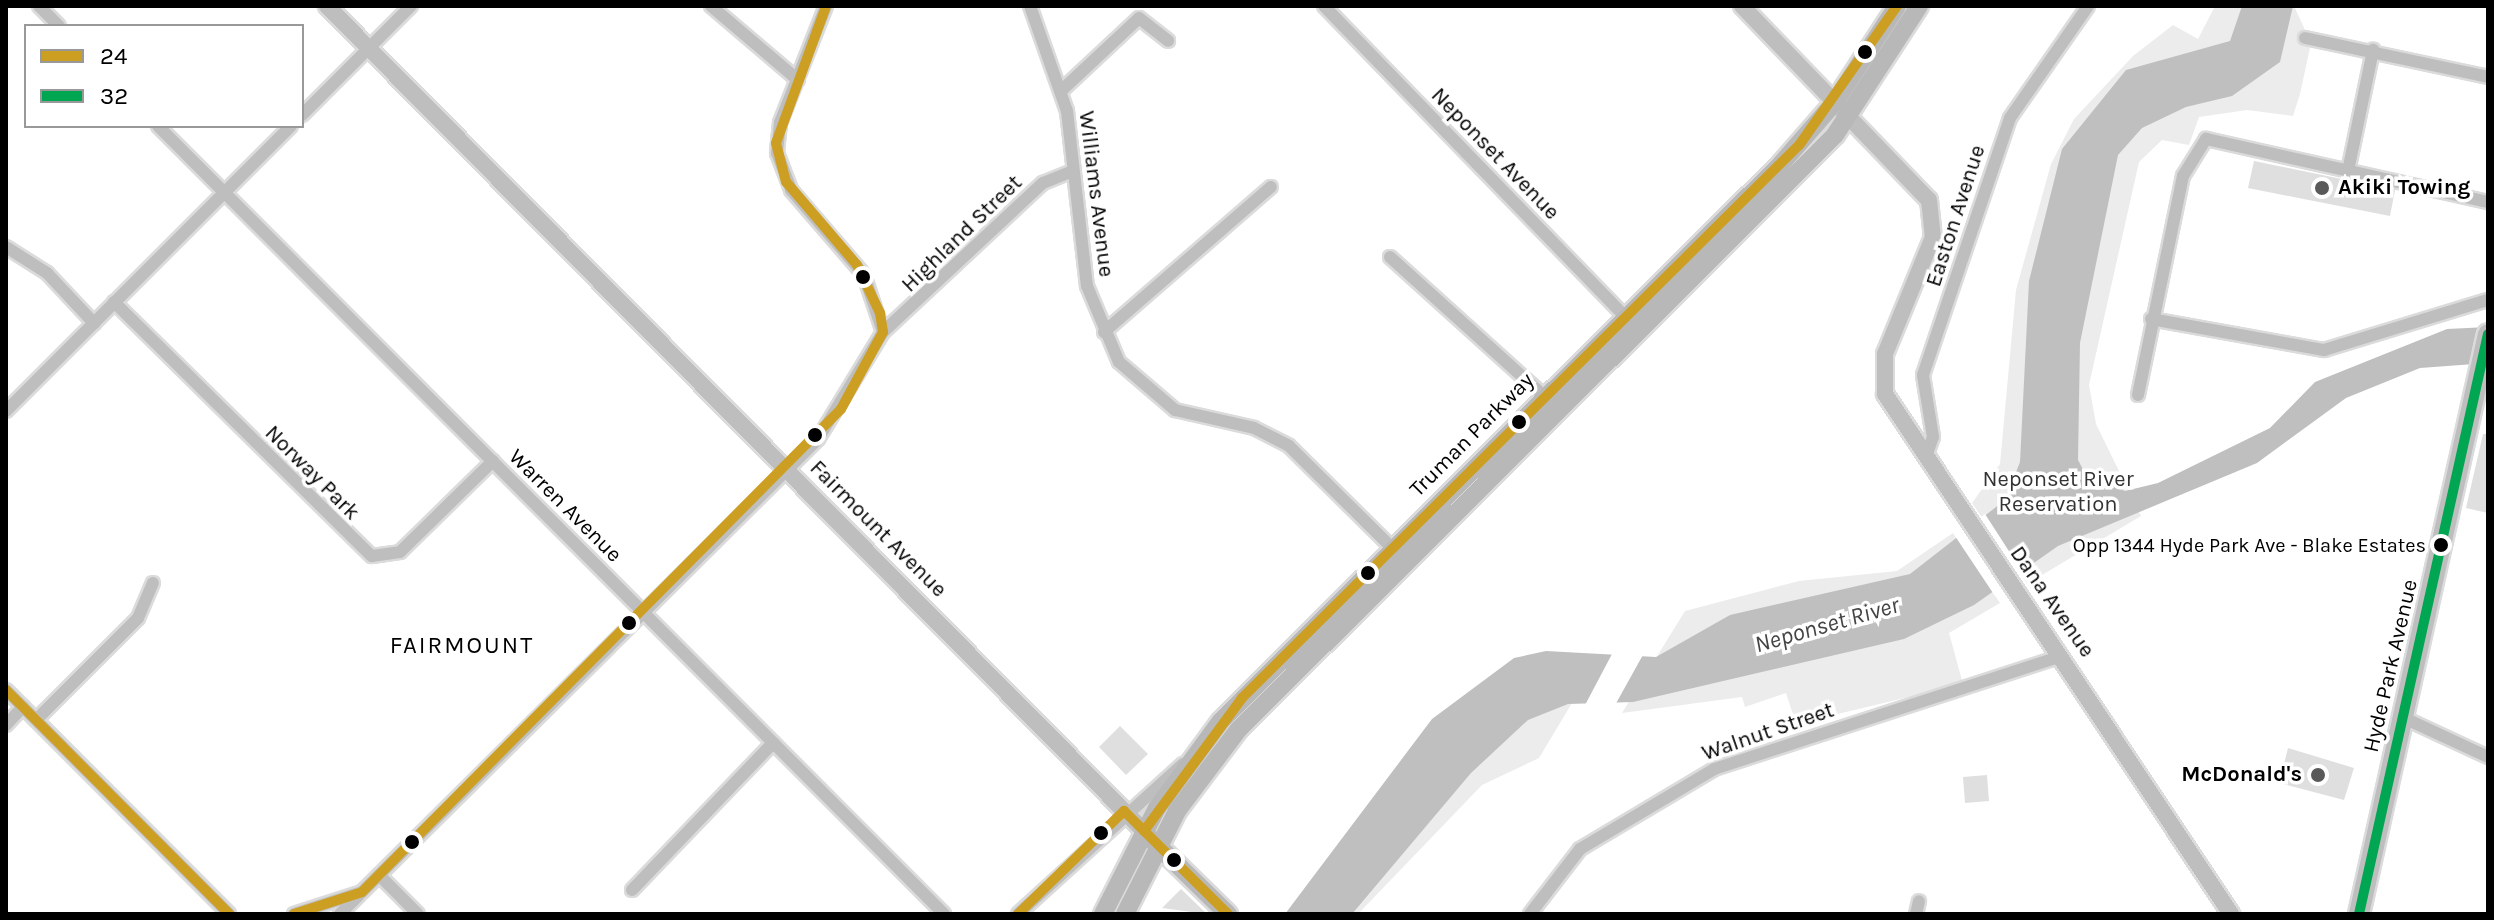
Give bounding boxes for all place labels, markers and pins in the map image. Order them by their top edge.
unlabelled marker [1857,44,1873,60]
place label: Akiki Towing [2338,175,2470,201]
marker: Akiki Towing [2313,179,2331,197]
unlabelled marker [855,269,871,285]
unlabelled marker [1511,414,1527,430]
unlabelled marker [807,427,823,443]
place label: Opp 1344 Hyde Park Ave - Blake Estates [2073,533,2426,557]
marker: Opp 1344 Hyde Park Ave - Blake Estates [2433,537,2449,553]
unlabelled marker [1360,565,1376,581]
unlabelled marker [621,615,637,631]
place label: McDonald's [2181,762,2302,788]
marker: McDonald's [2309,766,2327,784]
unlabelled marker [1093,825,1109,841]
unlabelled marker [404,834,420,850]
unlabelled marker [1166,852,1182,868]

